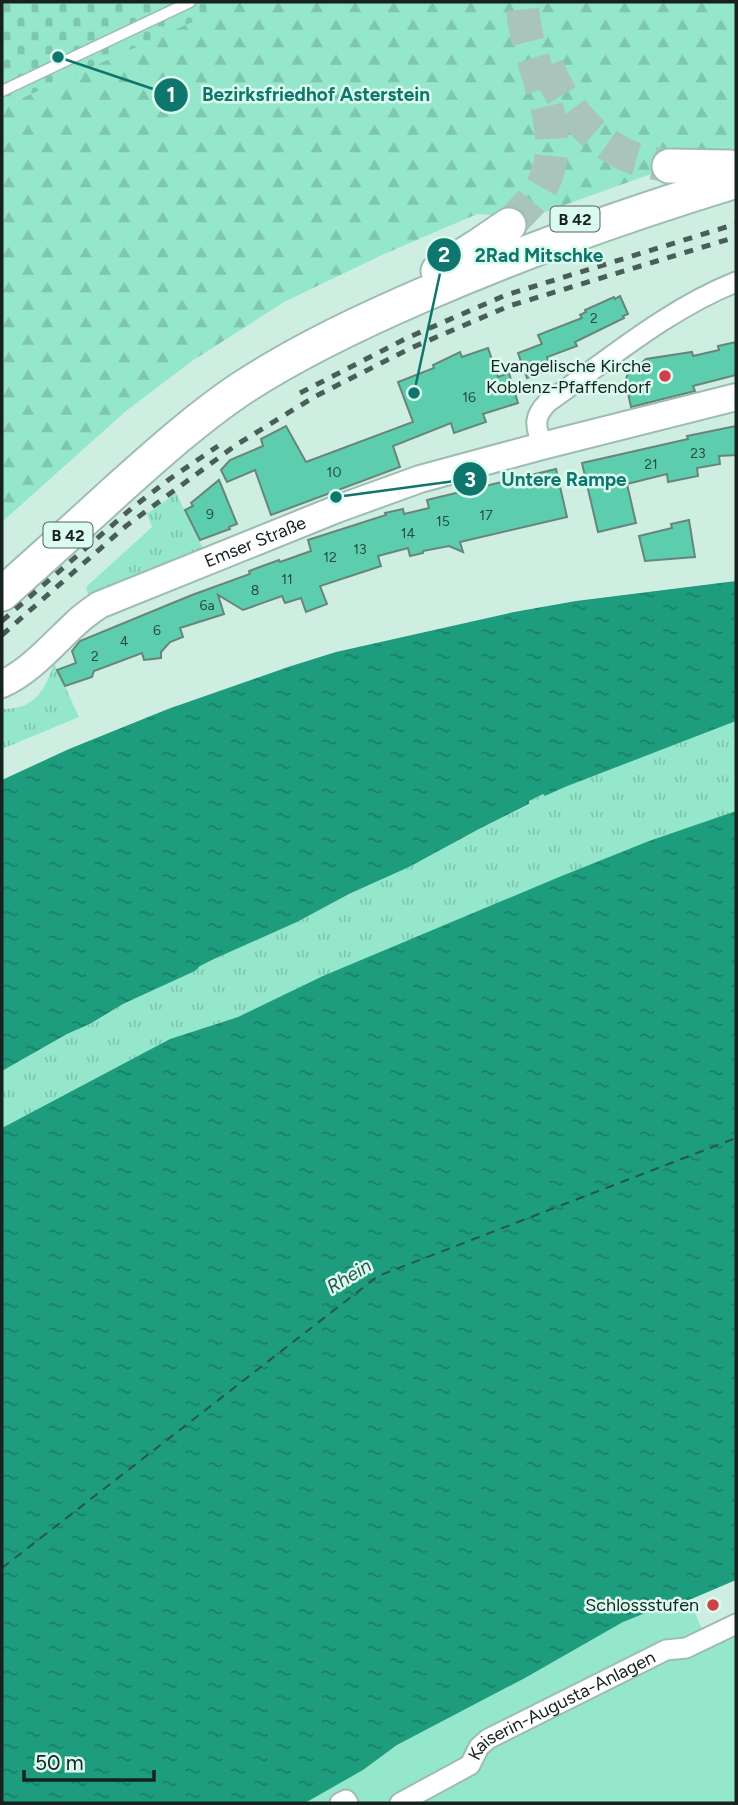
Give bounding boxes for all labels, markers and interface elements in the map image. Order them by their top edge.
callout: Bezirksfriedhof Asterstein [153,75,444,115]
text: 1 [167,82,175,107]
text: Bezirksfriedhof Asterstein [202,83,430,106]
road number: B 42 [550,206,600,232]
callout: 2Rad Mitschke [426,235,618,275]
text: 2 [438,242,450,267]
text: 2Rad Mitschke [475,244,604,267]
house number: 2 [590,310,598,327]
place label: Evangelische Kirche Koblenz-Pfaffendorf [486,355,651,398]
marker: Evangelische Kirche Koblenz-Pfaffendorf [657,368,673,384]
house number: 16 [462,389,476,406]
house number: 23 [690,445,706,462]
house number: 21 [644,456,658,473]
callout: Untere Rampe [452,459,640,499]
house number: 10 [327,464,341,481]
text: 3 [464,467,476,492]
text: Untere Rampe [501,468,627,491]
house number: 9 [206,506,214,523]
house number: 17 [479,507,493,524]
street label: Emser Straße [201,512,309,572]
house number: 15 [436,513,450,530]
road number: B 42 [43,522,92,548]
house number: 14 [401,525,416,542]
house number: 13 [353,541,367,558]
house number: 12 [323,549,337,566]
house number: 11 [281,571,293,588]
house number: 8 [251,582,259,599]
house number: 6a [199,597,215,614]
house number: 6 [153,622,161,639]
house number: 4 [120,633,129,650]
house number: 2 [91,648,99,665]
water label: Rhein [323,1254,376,1298]
place label: Schlossstufen [585,1594,699,1616]
marker: Schlossstufen [705,1597,721,1613]
street label: Kaiserin-Augusta-Anlagen [463,1646,659,1764]
scale bar [24,1738,154,1782]
text: 50 m [35,1750,84,1775]

